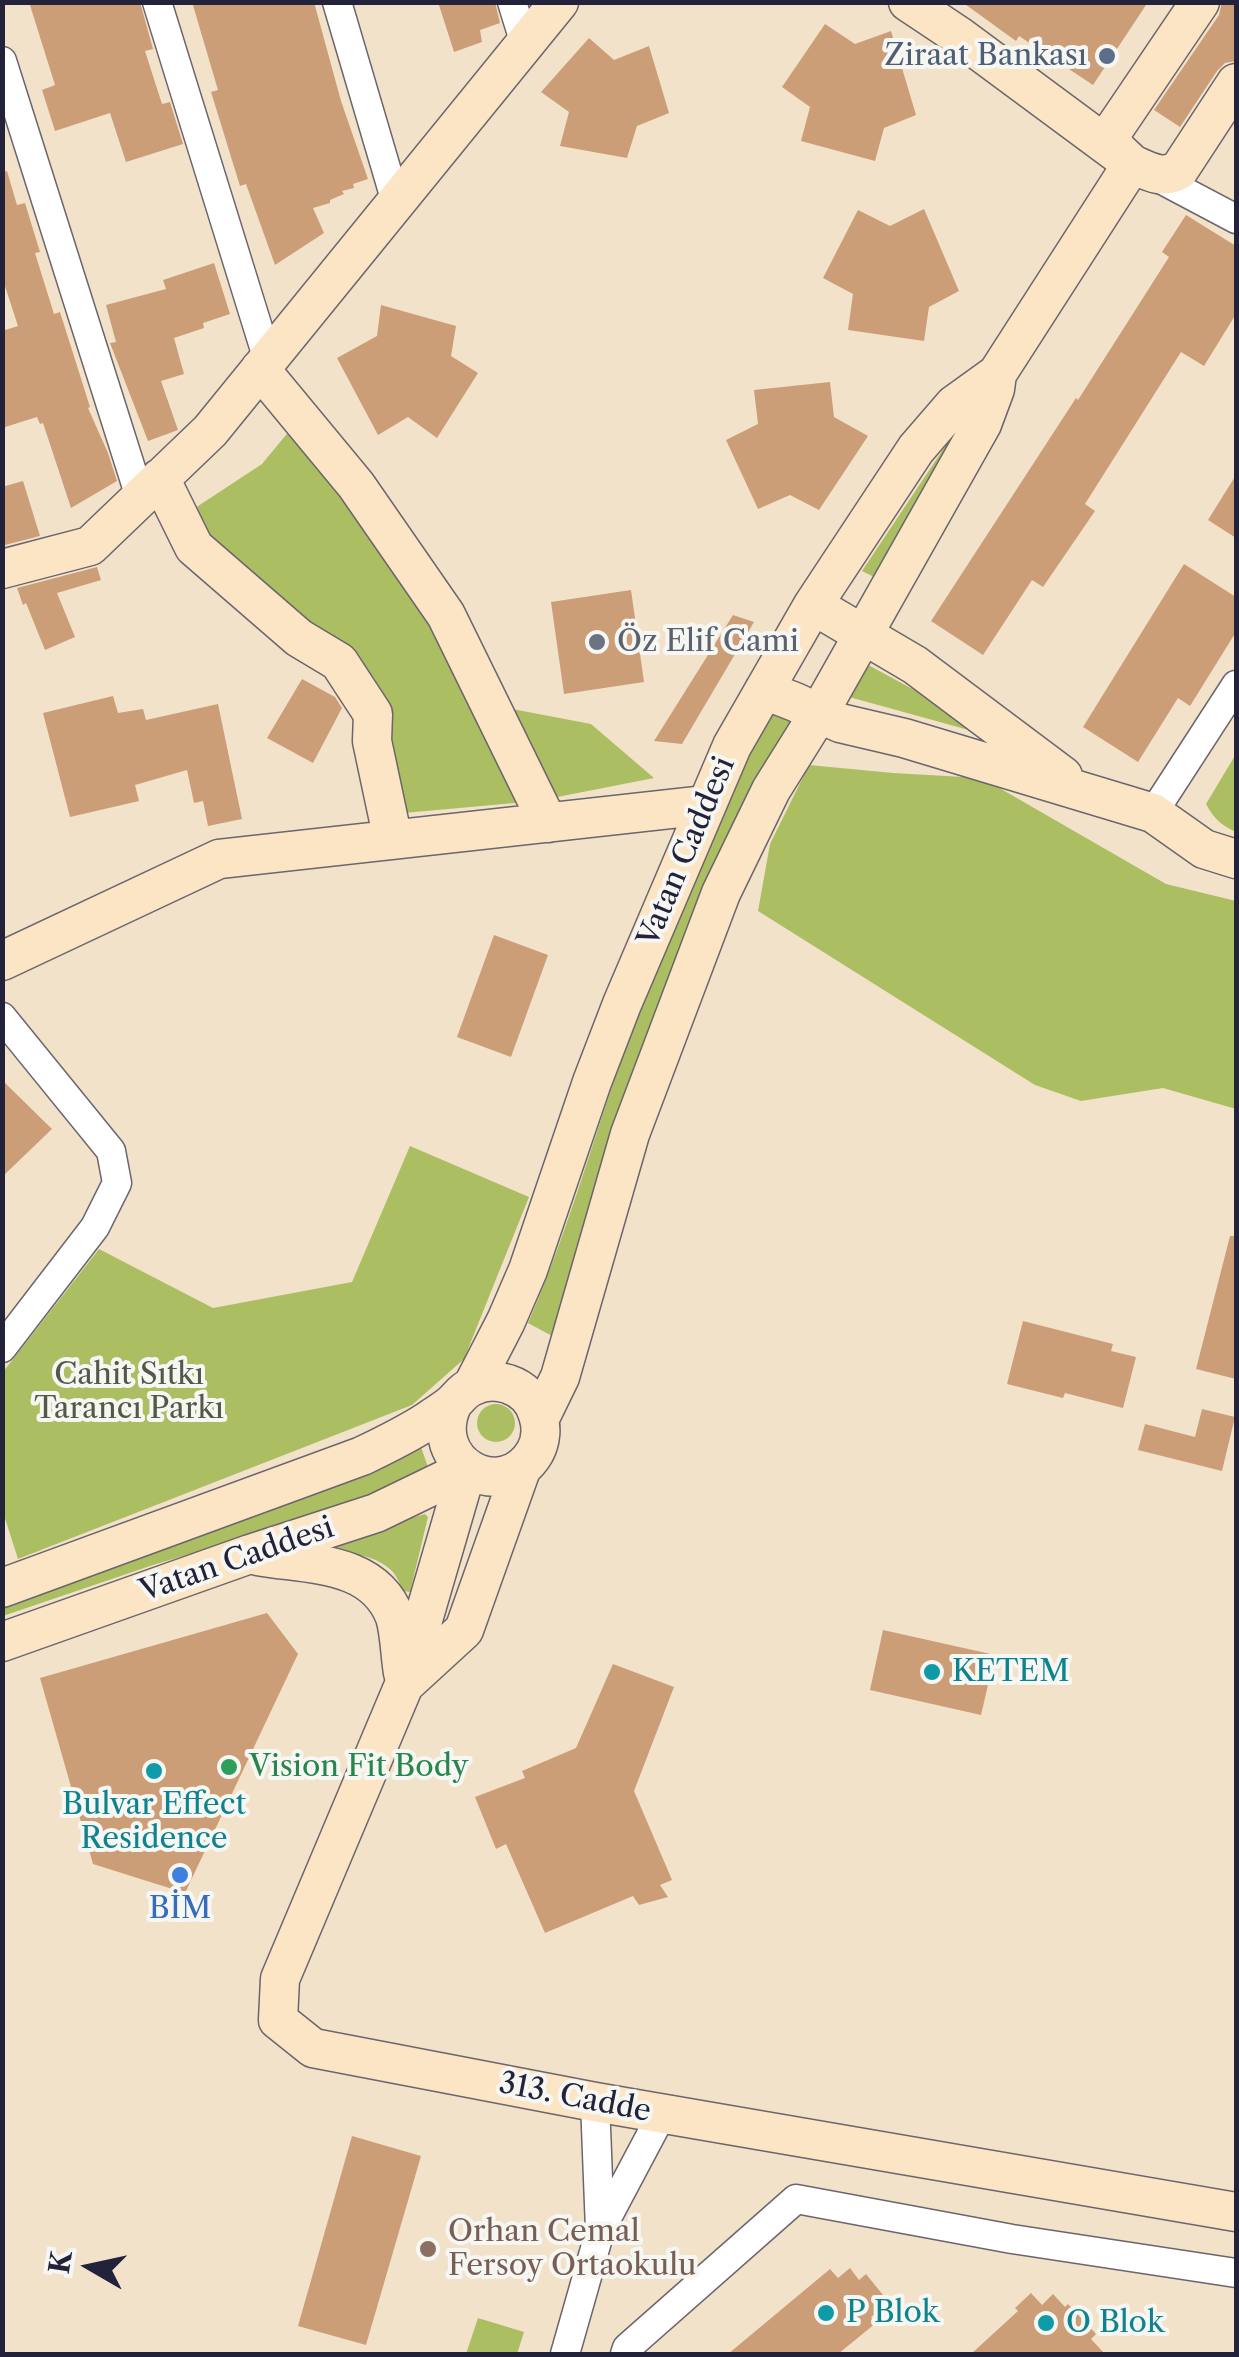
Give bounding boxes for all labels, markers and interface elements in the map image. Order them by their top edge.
place label: Ziraat Bankası [885,38,1087,74]
marker: Ziraat Bankası [1096,45,1118,67]
place label: Öz Elif Cami [617,624,799,660]
marker: Öz Elif Cami [586,631,608,653]
street label: Vatan Caddesi [631,752,743,952]
park label: Cahit Sıtkı Tarancı Parkı [34,1357,224,1428]
street label: Vatan Caddesi [135,1510,339,1610]
place label: KETEM [952,1654,1069,1690]
marker: KETEM [921,1661,943,1683]
place label: Vision Fit Body [249,1749,468,1785]
marker: Vision Fit Body [218,1756,240,1778]
marker: Bulvar Effect Residence [143,1760,165,1782]
place label: Bulvar Effect Residence [62,1787,246,1858]
marker: BİM [169,1864,191,1886]
place label: BİM [149,1891,211,1927]
street label: 313. Cadde [496,2066,654,2130]
place label: Orhan Cemal Fersoy Ortaokulu [448,2214,697,2284]
north arrow [40,2217,140,2317]
marker: Orhan Cemal Fersoy Ortaokulu [417,2238,439,2260]
text: K [42,2249,79,2276]
place label: P Blok [846,2295,939,2331]
marker: P Blok [815,2302,837,2324]
place label: O Blok [1066,2305,1164,2341]
marker: O Blok [1035,2312,1057,2334]

